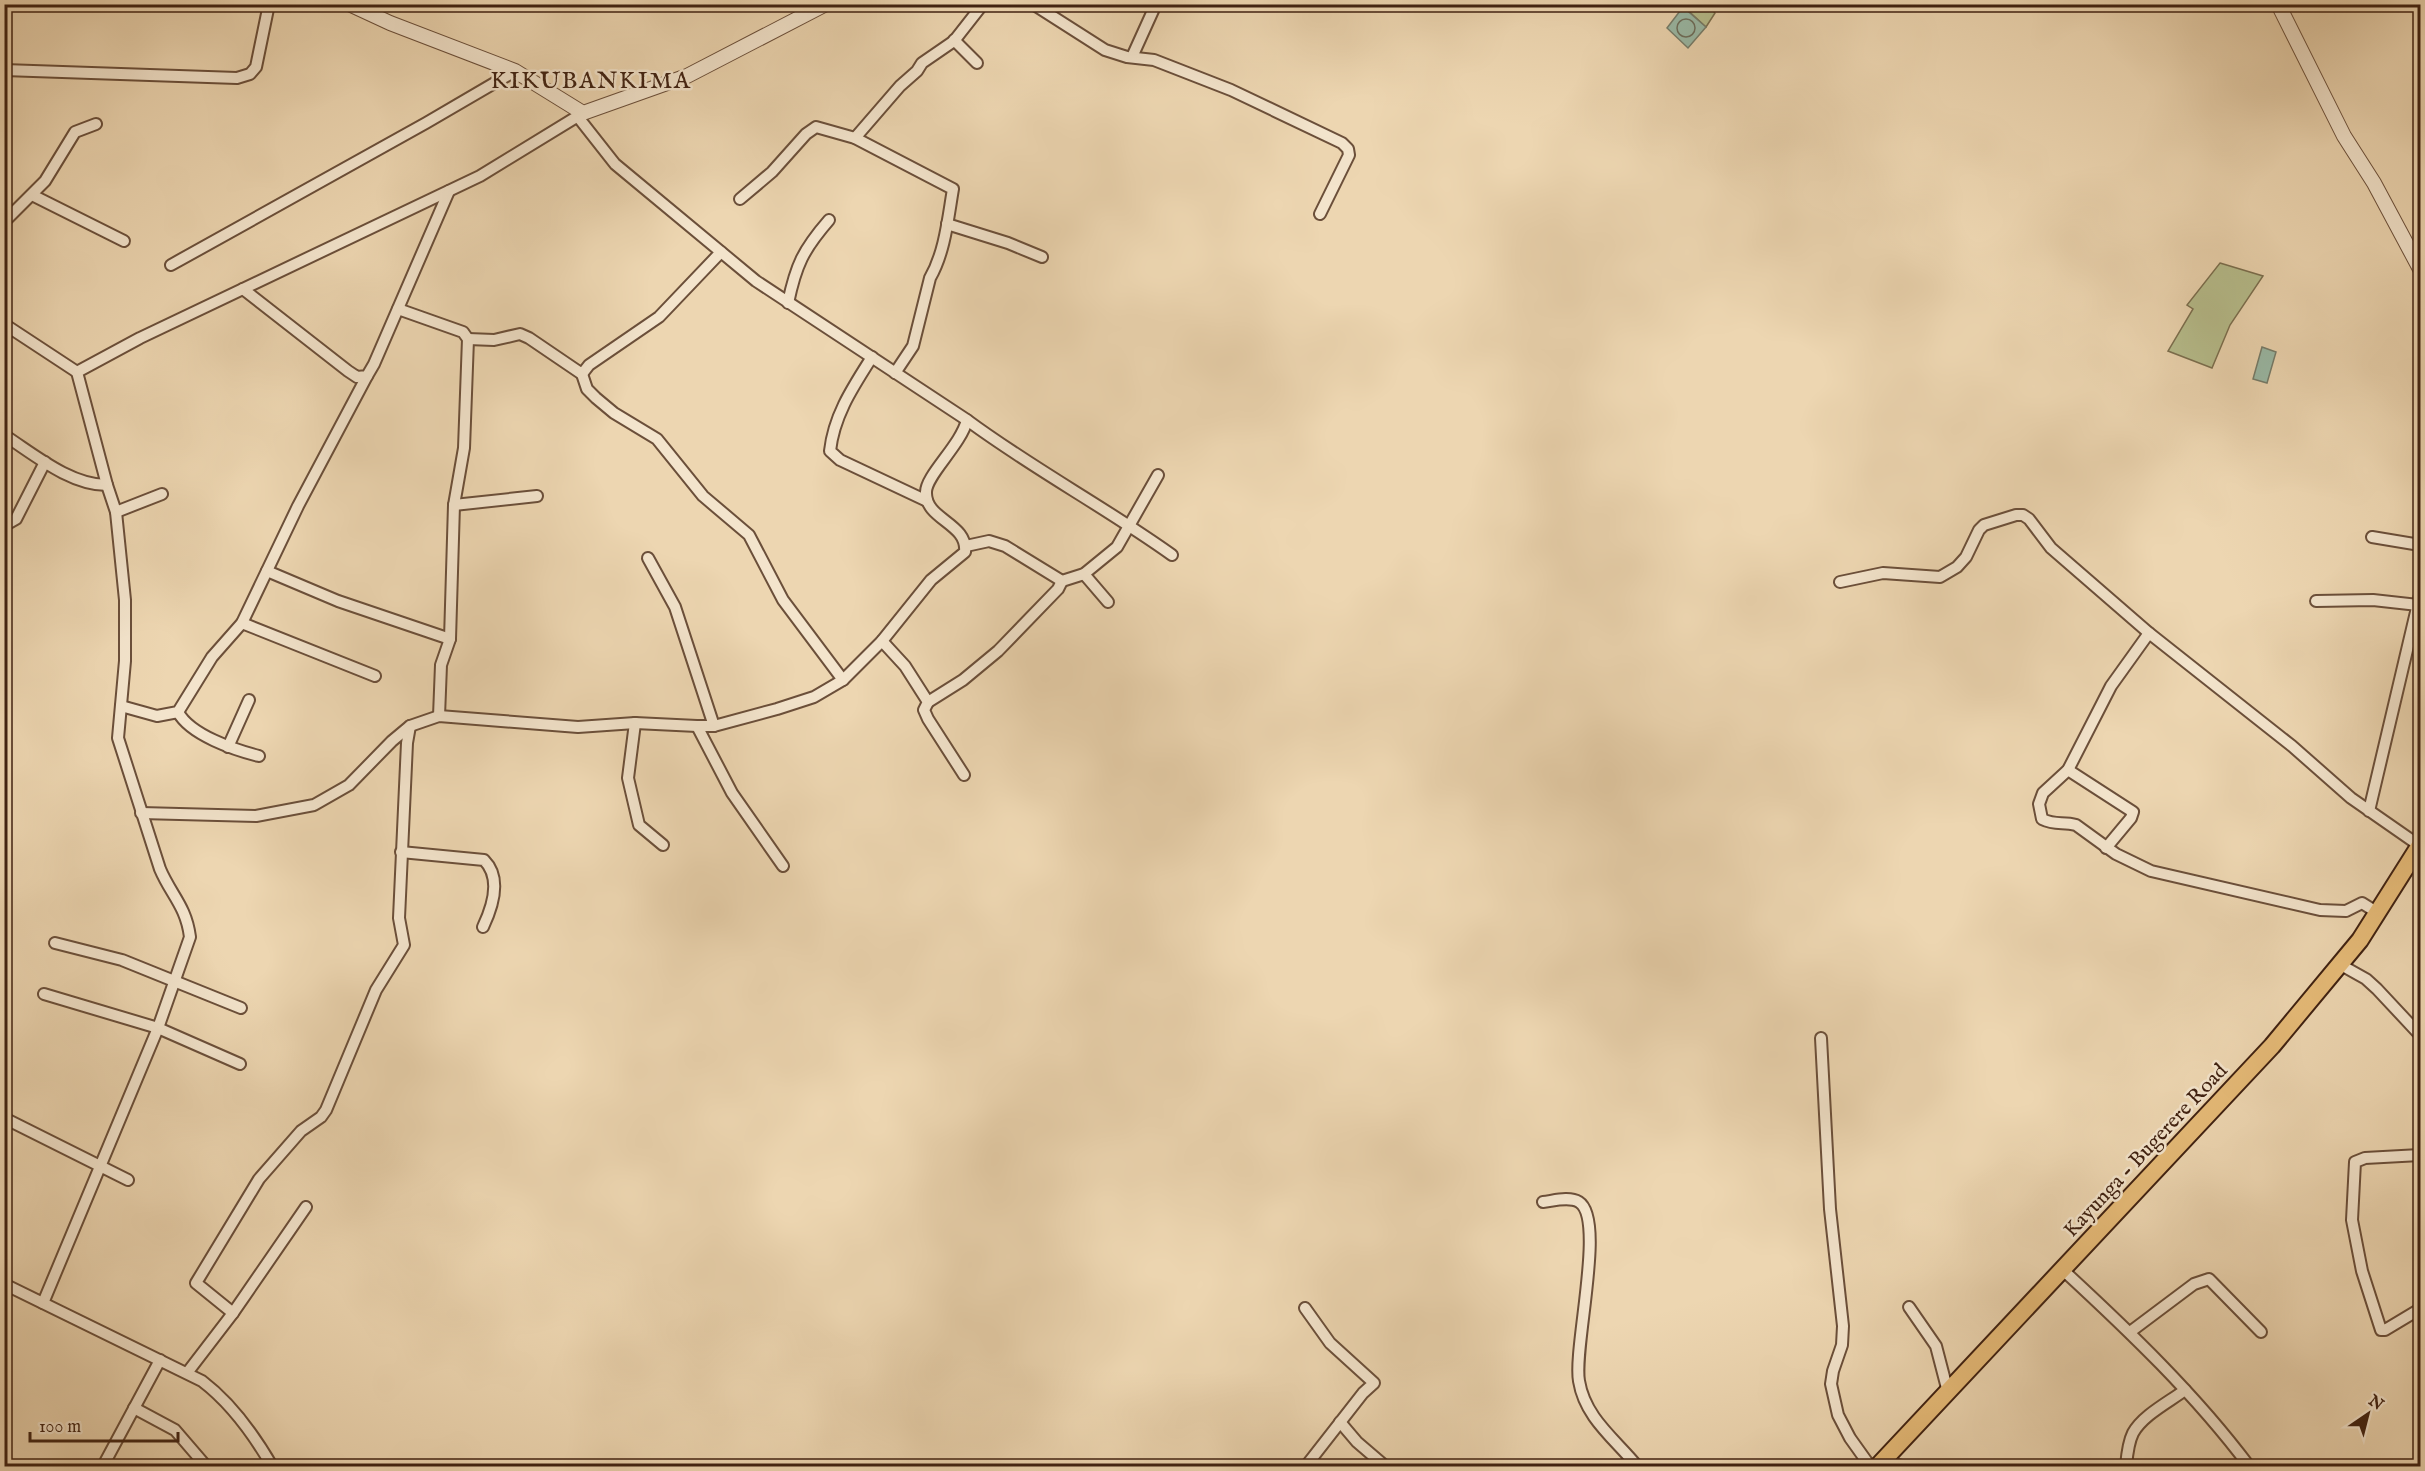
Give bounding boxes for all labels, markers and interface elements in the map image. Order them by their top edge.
district label: KIKUBANKIMA [491,66,691,97]
street label: Kayunga - Bugerere Road [2058,1058,2234,1244]
north arrow [2338,1384,2398,1444]
text: N [2363,1391,2387,1416]
scale bar [30,1405,178,1443]
text: 100 m [39,1416,81,1439]

